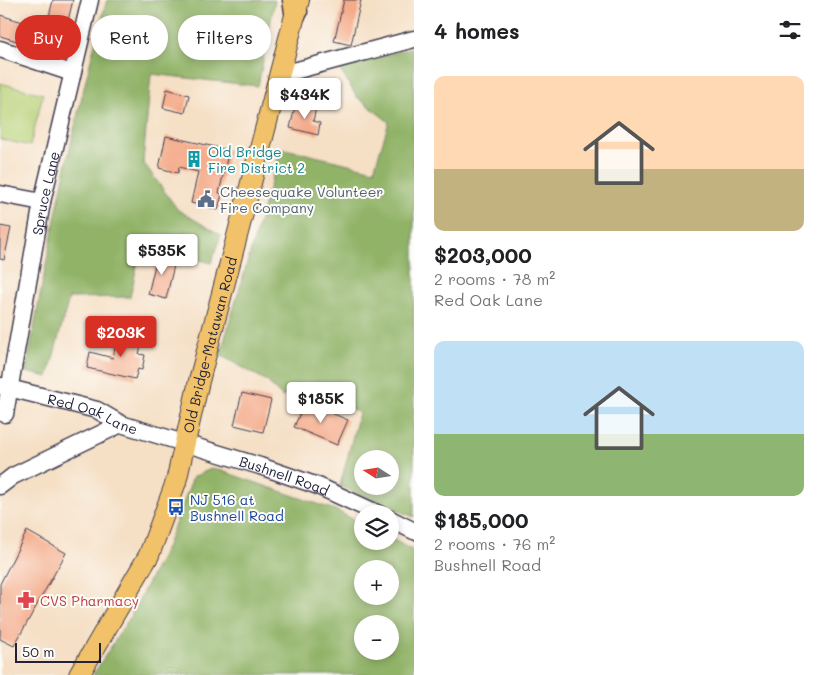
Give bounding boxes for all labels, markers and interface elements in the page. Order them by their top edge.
chip: Buy [15,15,81,60]
chip: Rent [91,15,168,60]
chip: Filters [178,15,271,60]
icon: filters [776,16,804,44]
text: 4 homes [434,17,520,44]
pin: $434K [270,78,340,120]
text: $434K [280,83,330,104]
icon: home [574,108,664,198]
place label: Old Bridge Fire District 2 [208,142,305,177]
street label: Spruce Lane [27,149,63,236]
building icon: Old Bridge Fire District 2 [184,149,204,169]
place label: Cheesequake Volunteer Fire Company [220,182,383,217]
public building icon: Cheesequake Volunteer Fire Company [196,189,216,209]
pin: $535K [127,234,197,276]
text: $535K [138,239,186,260]
text: $203,000 [434,241,532,268]
street label: Old Bridge-Matawan Road [178,254,241,435]
text: 2 rooms · 78 m² [434,268,555,289]
text: Red Oak Lane [434,289,543,310]
pin: $203K [86,316,156,358]
text: $203K [96,321,146,342]
icon: home [574,373,664,463]
pin: $185K [286,382,356,424]
text: $185K [298,387,344,408]
street label: Red Oak Lane [46,389,140,438]
north arrow [354,450,399,495]
map controls [354,450,399,660]
street label: Bushnell Road [237,451,333,500]
place label: NJ 516 at Bushnell Road [190,490,284,525]
bus stop icon: NJ 516 at Bushnell Road [166,497,186,517]
button: layers [354,505,399,550]
text: $185,000 [434,506,529,533]
text: 2 rooms · 76 m² [434,533,555,554]
text: Bushnell Road [434,554,541,575]
button: + [354,560,399,605]
pharmacy icon: CVS Pharmacy [16,590,36,610]
place label: CVS Pharmacy [40,591,139,610]
button: − [354,615,399,660]
scale bar [15,640,101,663]
text: 50 m [22,642,54,661]

